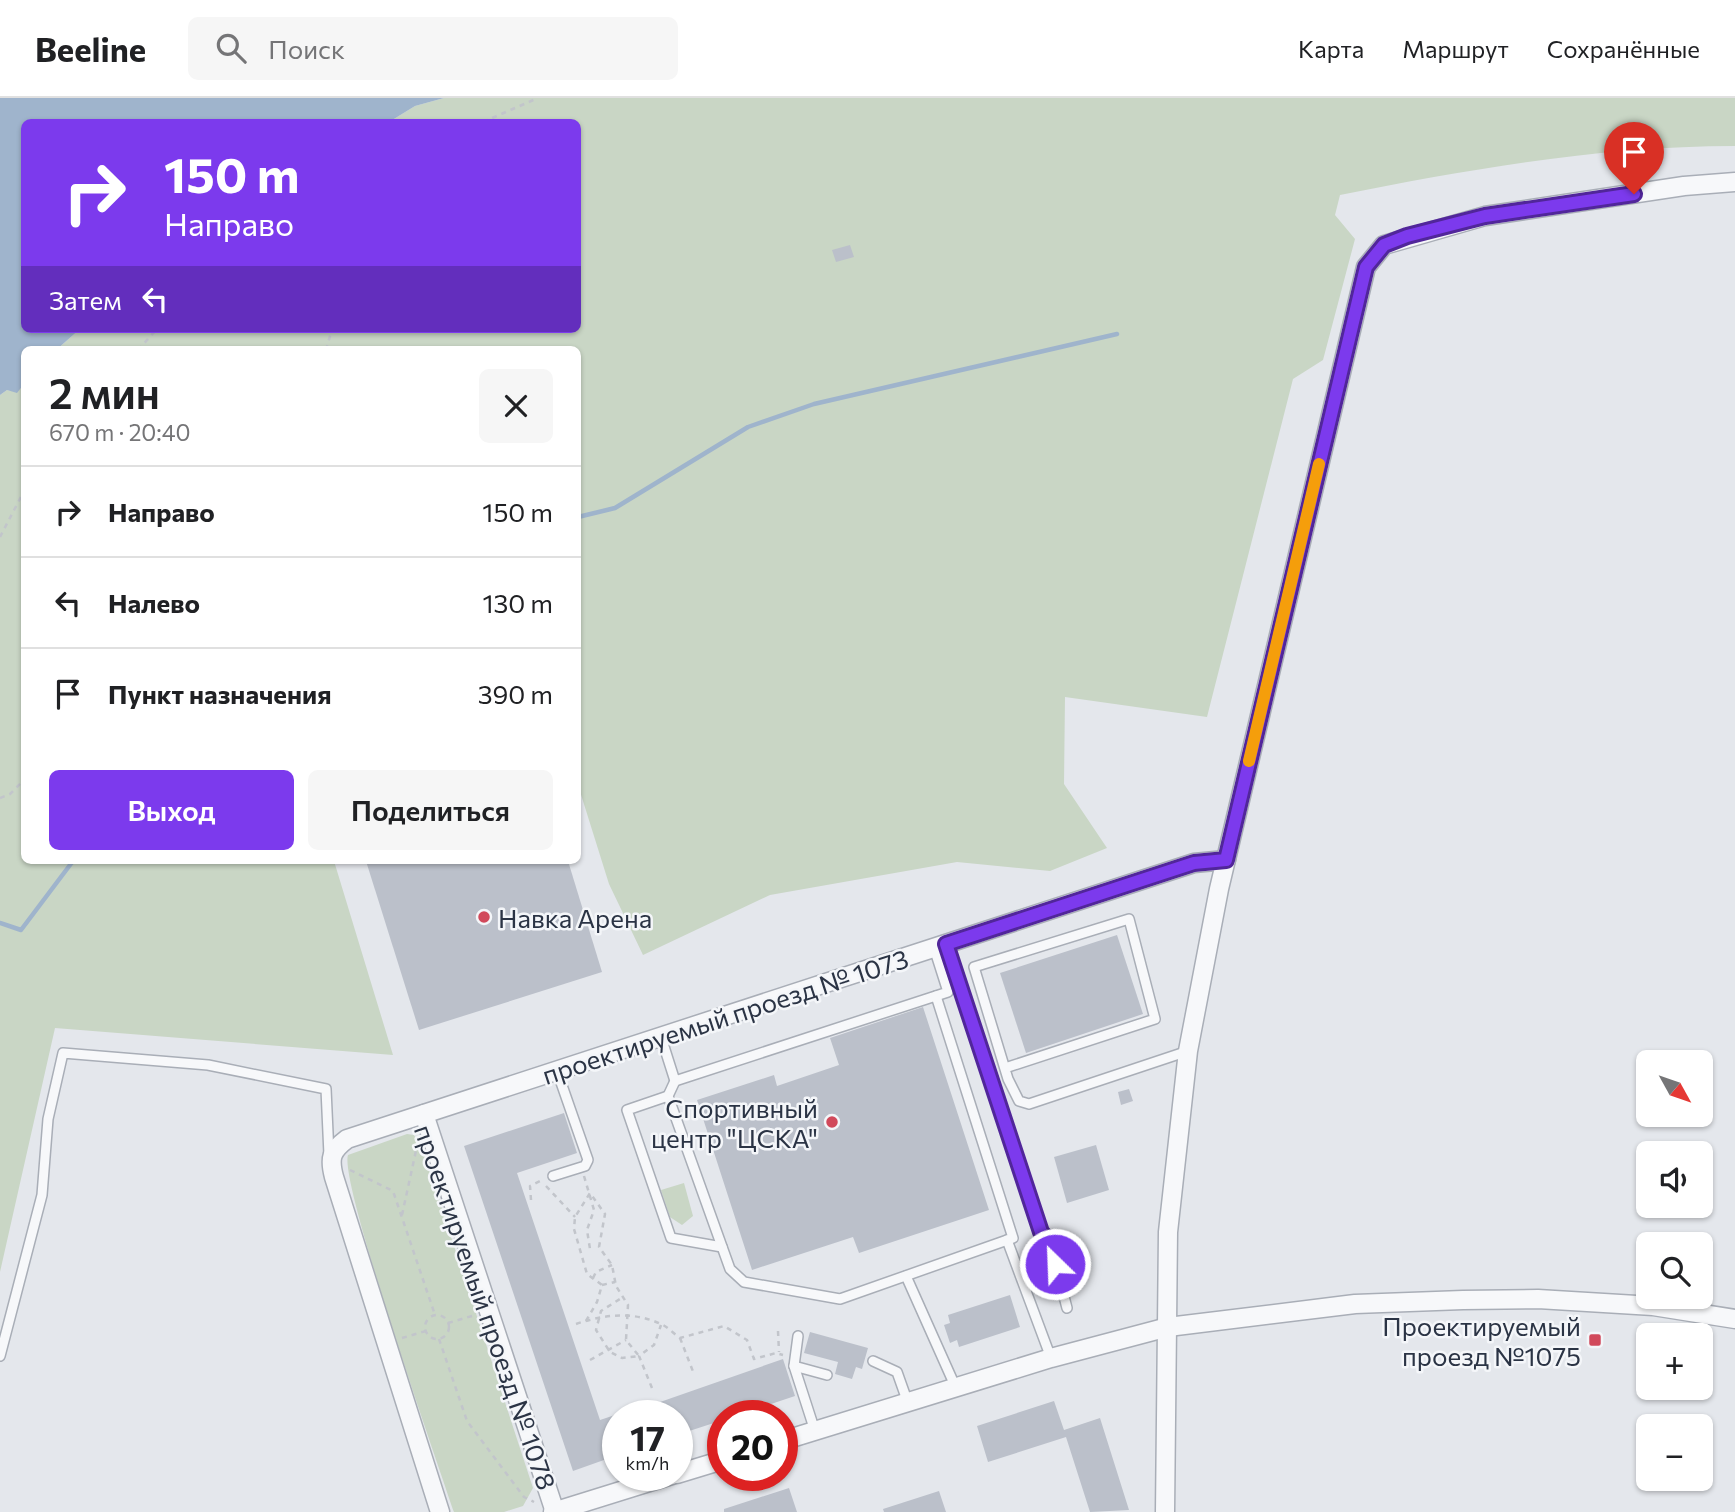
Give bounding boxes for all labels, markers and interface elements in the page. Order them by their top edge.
search box [188,17,678,80]
text: Beeline [35,28,146,69]
icon: search [212,29,250,67]
text: Поиск [268,33,345,64]
text: Карта [1298,34,1364,63]
text: Маршрут [1402,34,1509,63]
text: Сохранённые [1547,34,1700,63]
pin [1604,122,1664,194]
icon: arrive [1615,133,1653,171]
text: 150 m [164,143,299,203]
icon: right [49,147,140,238]
text: Направо [164,203,294,243]
icon: left [136,280,174,318]
text: Затем [49,284,122,315]
text: 2 мин [49,366,160,418]
button: close [479,369,553,443]
text: 670 m · 20:40 [49,418,191,446]
icon: right [49,493,87,531]
text: Направо [108,496,215,527]
text: 150 m [482,496,553,527]
icon: left [49,584,87,622]
text: Налево [108,587,200,618]
text: 130 m [482,587,553,618]
icon: arrive [49,675,87,713]
text: Пункт назначения [108,678,332,709]
text: 390 m [478,678,553,709]
button: Выход [49,770,294,850]
button: Поделиться [308,770,553,850]
place label: Навка Арена [498,902,652,933]
marker: Навка Арена [476,909,492,925]
street label: проектируемый проезд № 1073 [538,942,912,1090]
north arrow [1636,1050,1713,1127]
map controls [1636,1050,1713,1491]
place label: Спортивный центр "ЦСКА" [651,1092,818,1153]
marker: Спортивный центр "ЦСКА" [824,1114,840,1130]
street label: проектируемый проезд № 1078 [409,1120,563,1494]
button: sound [1636,1141,1713,1218]
position arrow [1018,1227,1092,1301]
button: search [1636,1232,1713,1309]
place label: Проектируемый проезд №1075 [1382,1310,1581,1371]
button: + [1636,1323,1713,1400]
marker: Проектируемый проезд №1075 [1587,1332,1603,1348]
speed limit sign: 20 [707,1400,798,1491]
button: − [1636,1414,1713,1491]
text: 17 [630,1415,665,1458]
text: km/h [626,1452,669,1474]

